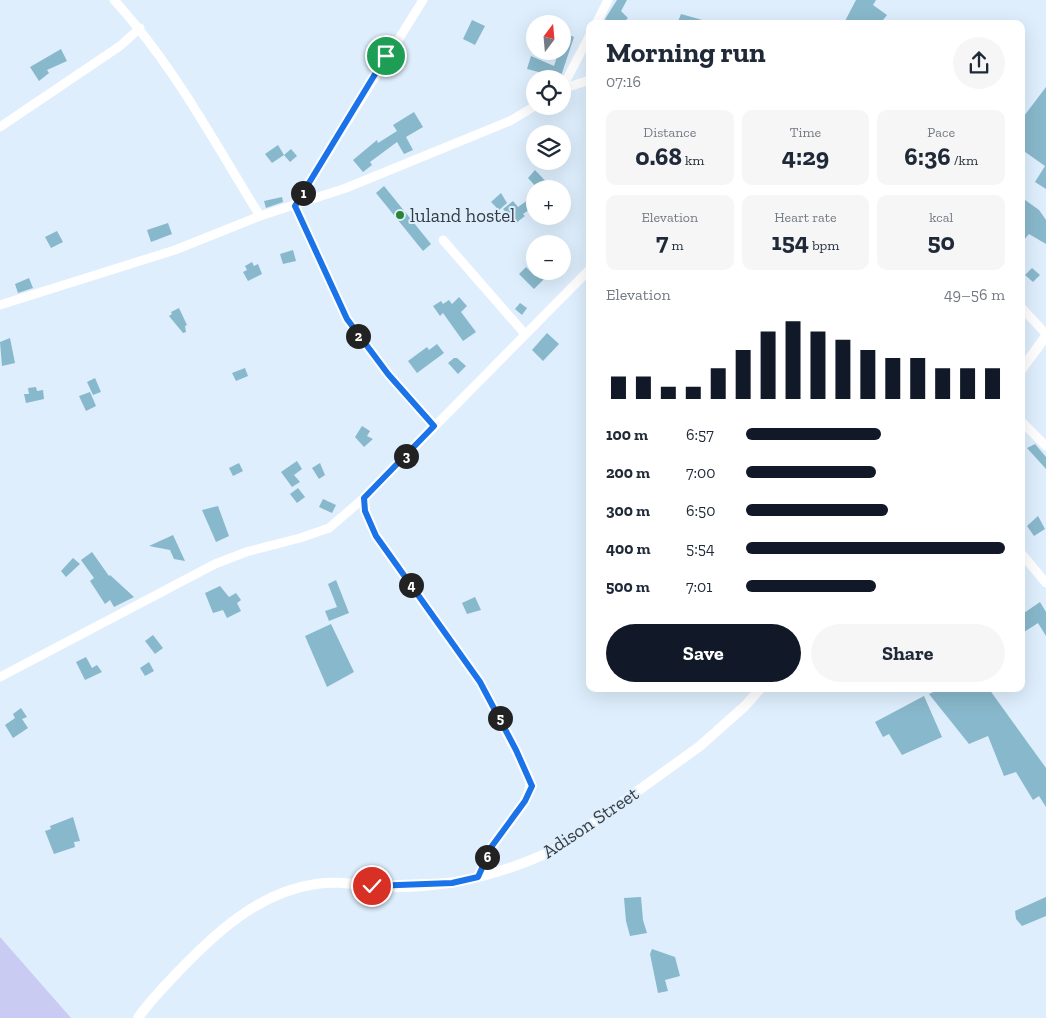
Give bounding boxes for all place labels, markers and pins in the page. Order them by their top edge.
pin [365,35,407,77]
pin: 1 [290,180,316,206]
place label: luland hostel [410,204,515,227]
marker: luland hostel [394,209,406,221]
pin: 2 [346,324,370,348]
pin: 3 [394,444,418,468]
pin: 4 [398,572,424,598]
pin: 5 [488,706,512,730]
pin: 6 [474,844,500,870]
pin [351,865,393,907]

